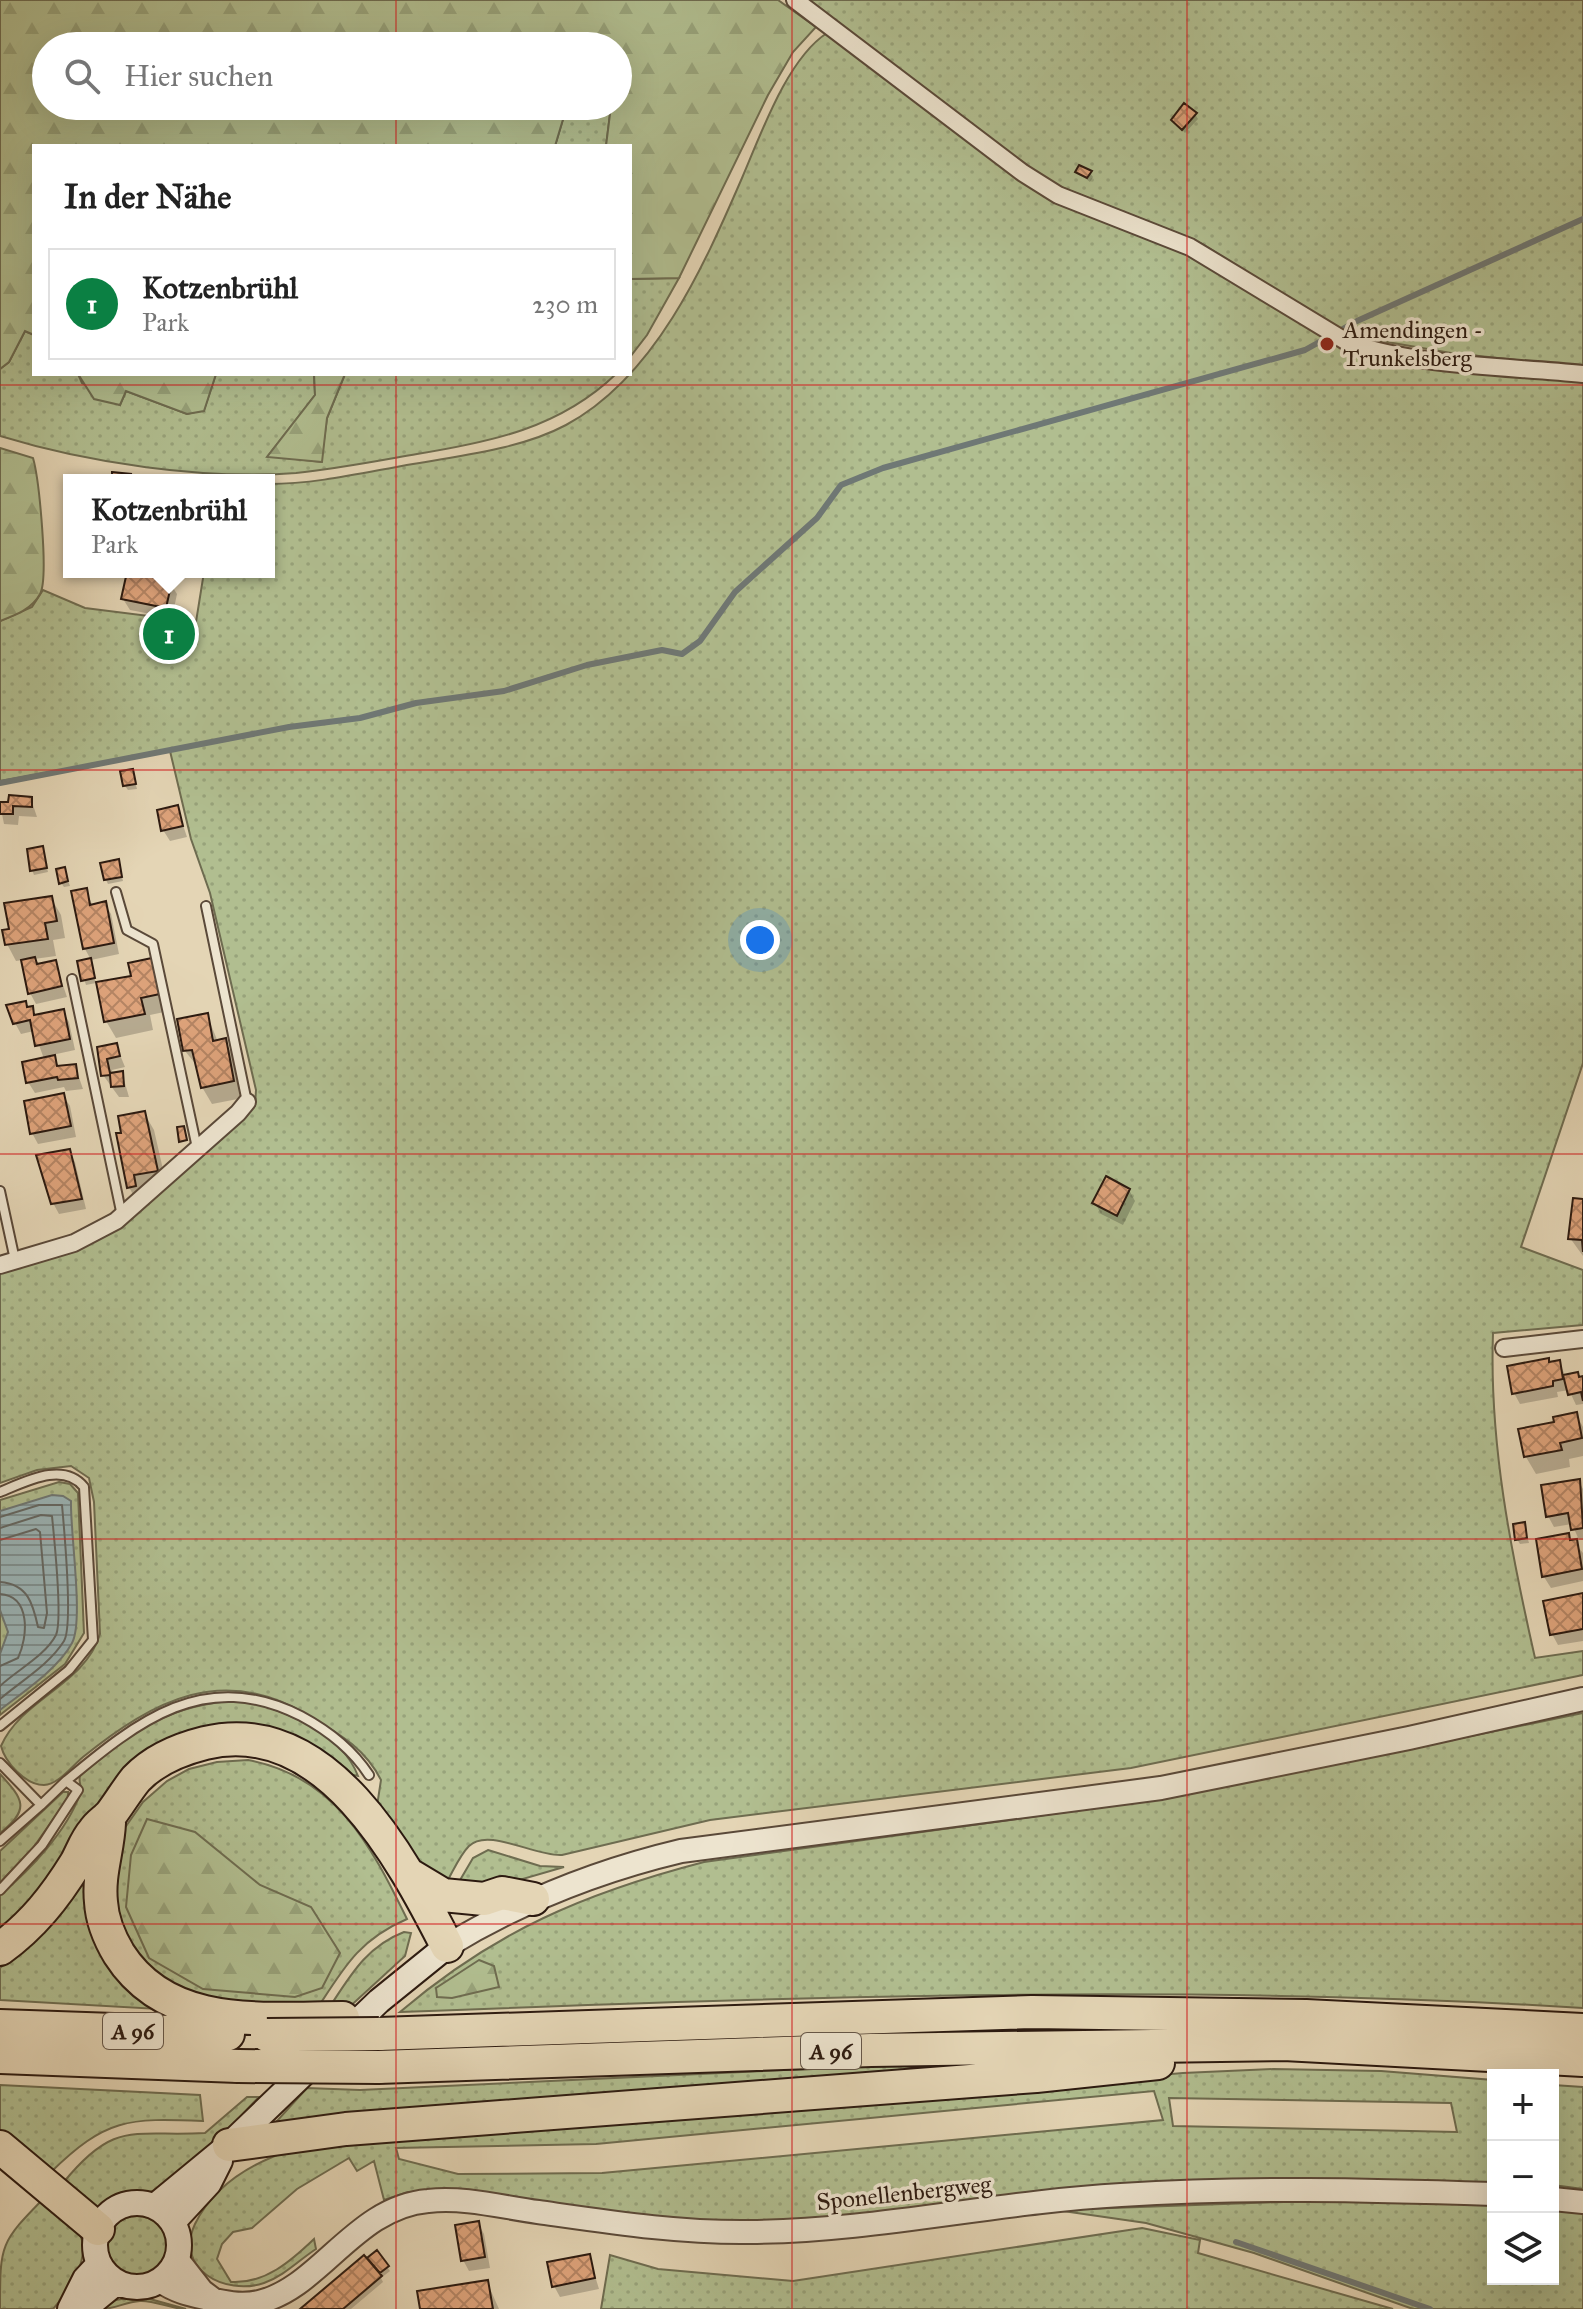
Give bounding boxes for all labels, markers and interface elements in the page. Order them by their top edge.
search box [32,32,632,120]
icon: search [60,54,104,98]
text: Hier suchen [124,58,273,94]
text: In der Nähe [64,176,231,217]
text: Kotzenbrühl [142,270,298,306]
text: 1 [87,288,97,320]
text: 230 m [532,288,598,320]
text: Park [142,306,189,338]
place label: Amendingen - Trunkelsberg [1342,315,1483,373]
marker: Amendingen - Trunkelsberg [1318,335,1336,353]
popup [63,474,275,578]
text: Kotzenbrühl [91,492,247,528]
text: Park [91,528,138,560]
pin: 1 [143,604,195,664]
your location [740,920,780,960]
road number: A 96 [103,2013,163,2049]
road number: A 96 [801,2033,861,2069]
map controls [1487,2069,1559,2285]
button: + [1487,2069,1559,2141]
button: − [1487,2141,1559,2213]
street label: Sponellenbergweg [815,2169,994,2217]
button: layers [1487,2213,1559,2285]

